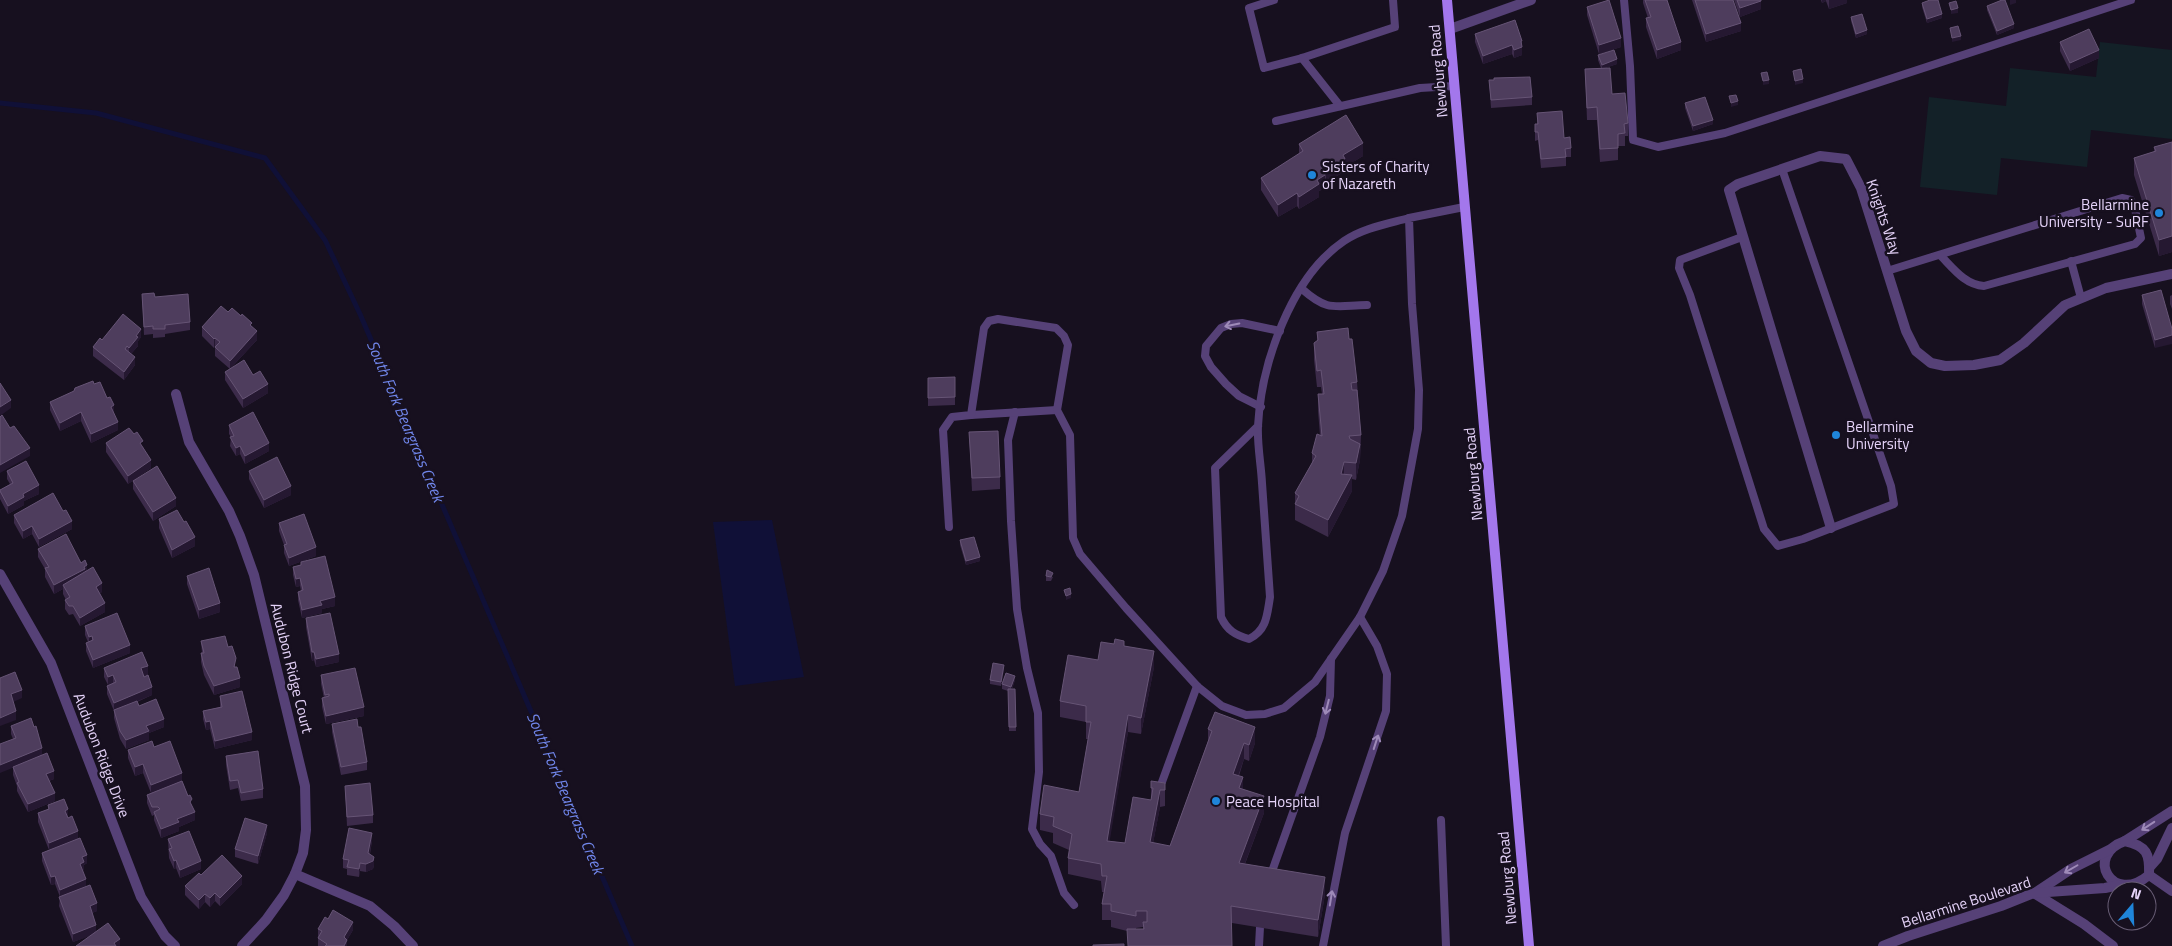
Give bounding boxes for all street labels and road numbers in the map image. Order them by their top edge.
street label: Newburg Road [1422,23,1454,119]
street label: Knights Way [1860,176,1908,258]
street label: Newburg Road [1457,426,1489,522]
street label: Audubon Ridge Court [265,601,319,736]
street label: Audubon Ridge Drive [68,689,136,821]
street label: Newburg Road [1491,830,1523,926]
street label: Bellarmine Boulevard [1898,870,2034,934]

